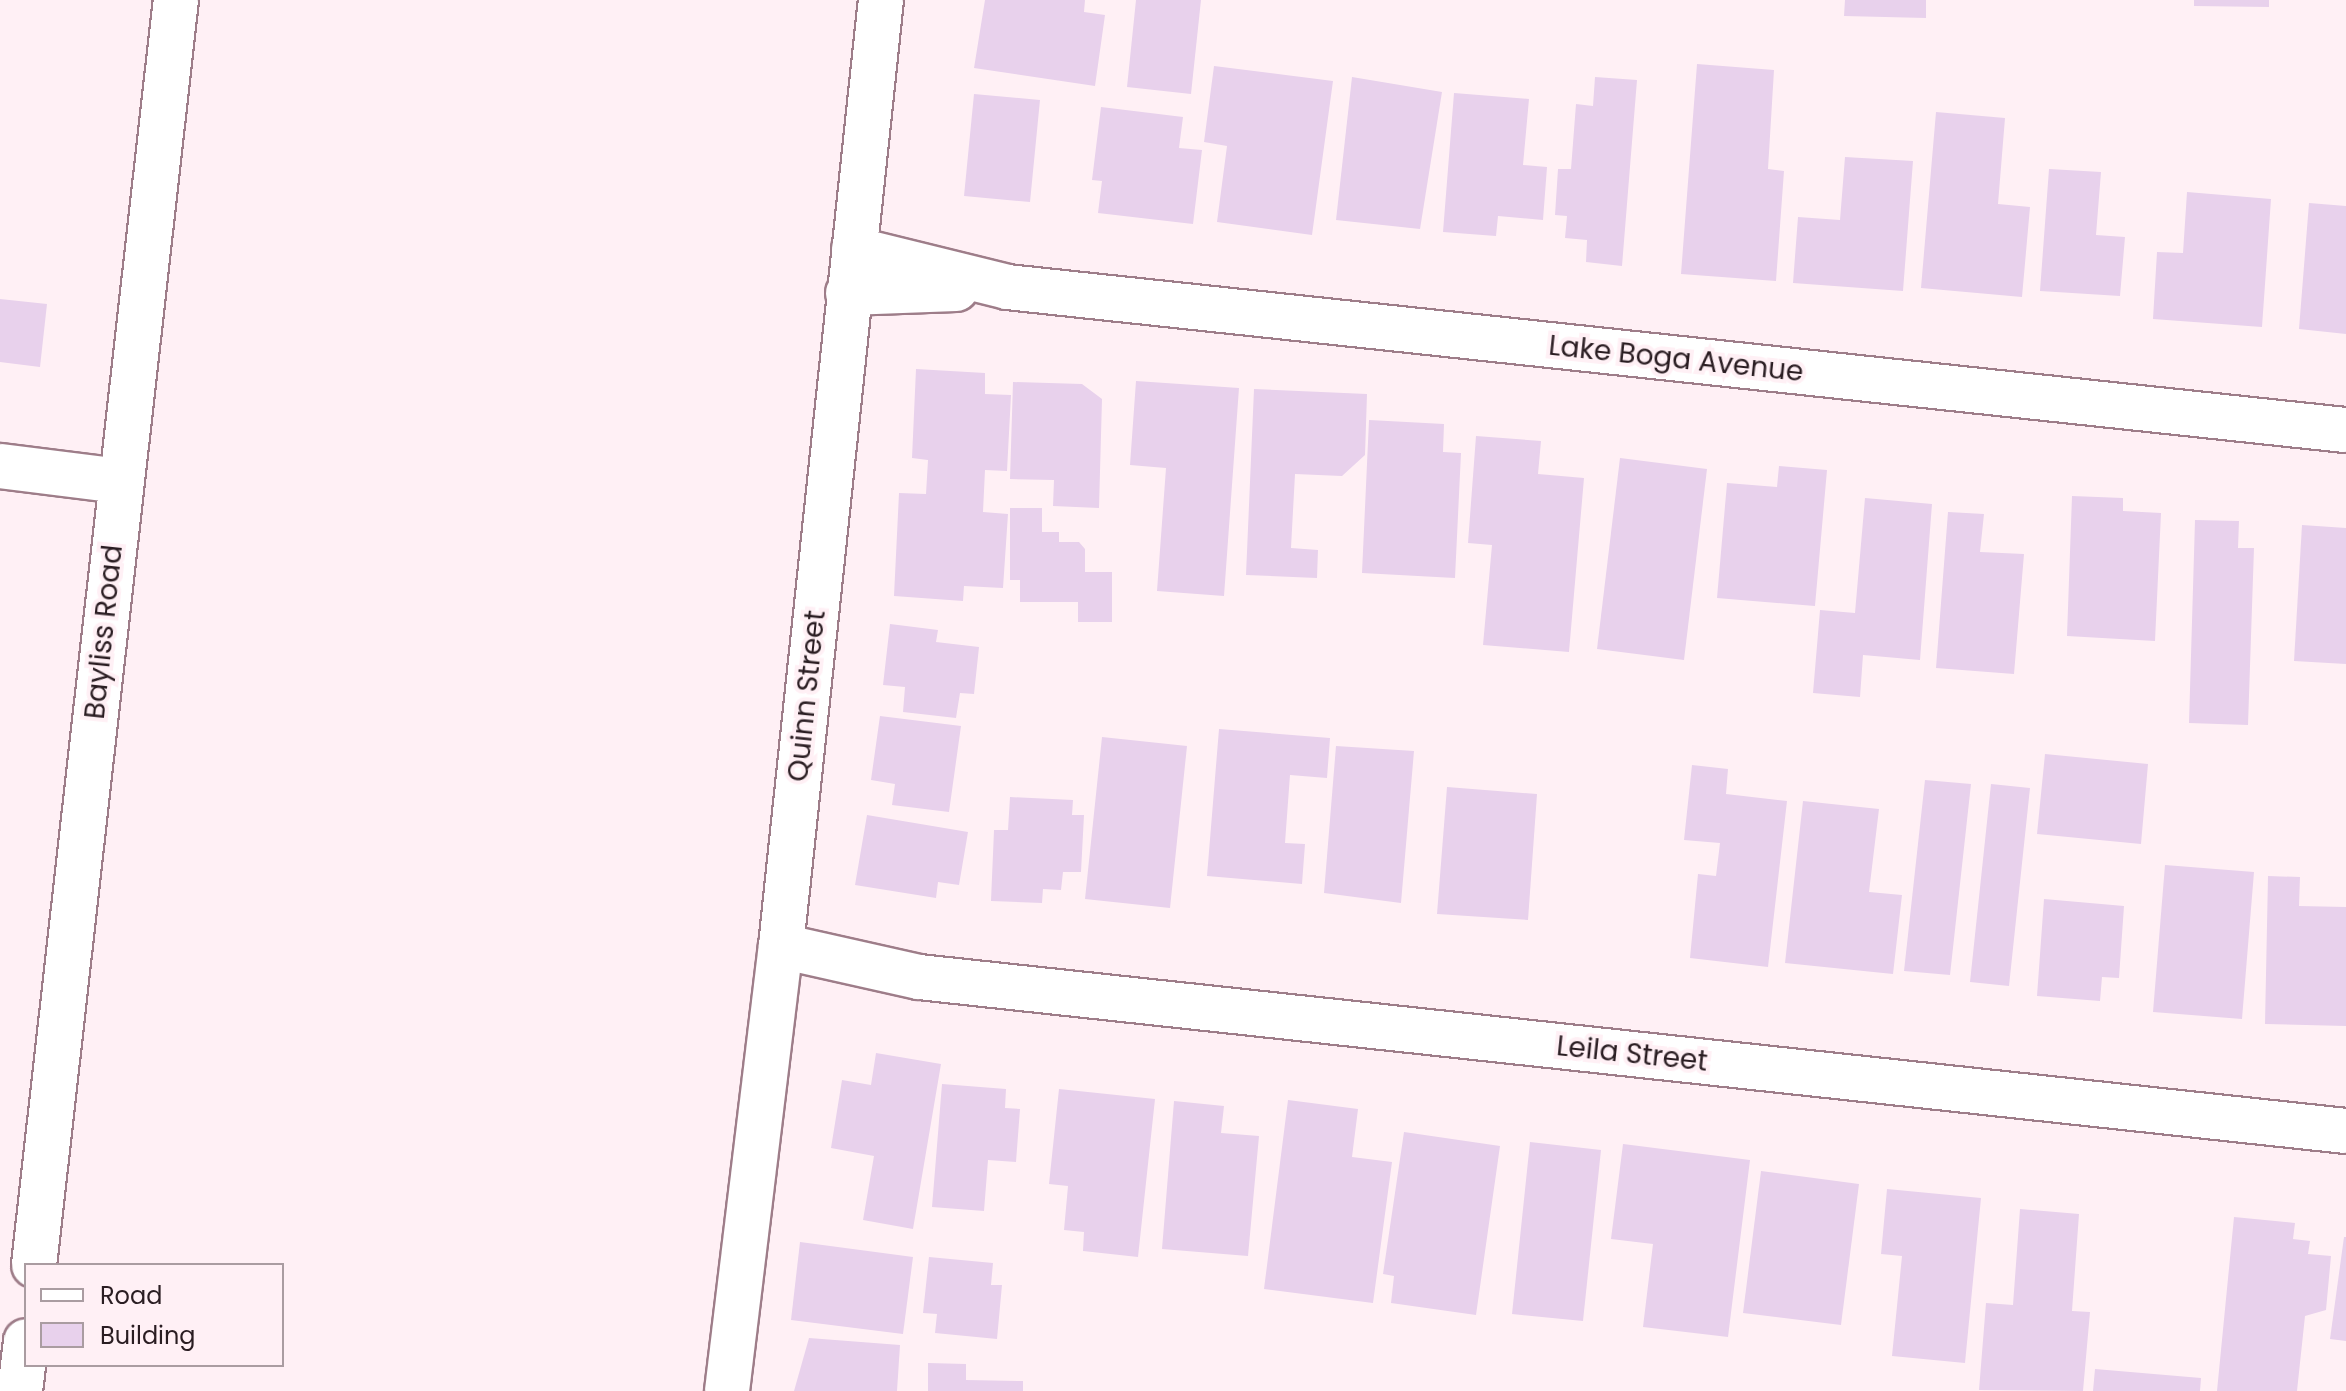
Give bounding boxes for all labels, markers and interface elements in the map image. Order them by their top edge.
street label: Lake Boga Avenue [1547,329,1805,389]
street label: Bayliss Road [78,543,130,721]
street label: Quinn Street [781,609,833,783]
street label: Leila Street [1555,1029,1709,1079]
legend [24,1263,284,1367]
text: Road [100,1279,162,1312]
text: Building [100,1319,196,1352]

